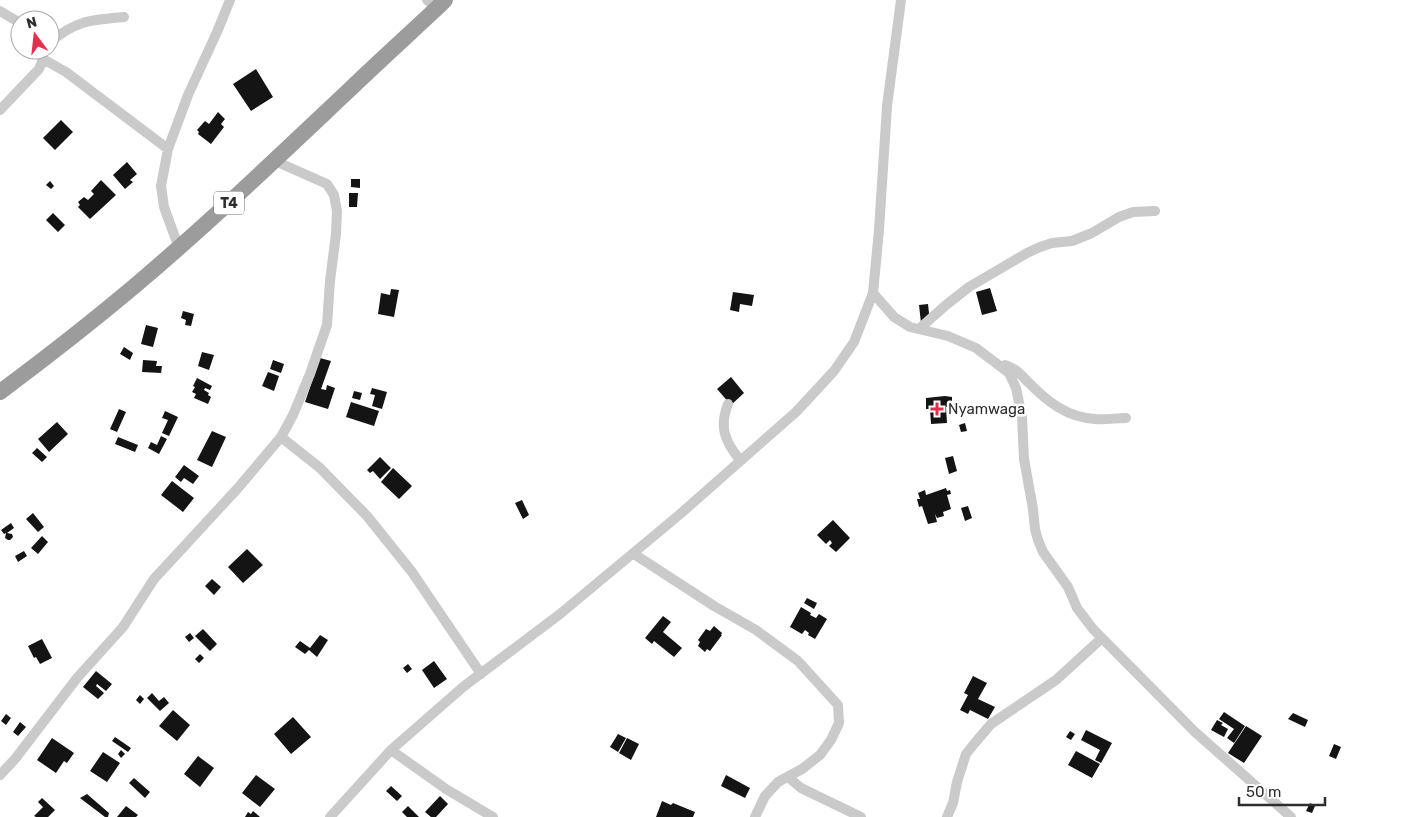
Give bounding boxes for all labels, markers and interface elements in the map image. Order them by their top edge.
north arrow [10,10,60,60]
text: N [25,13,39,32]
road number: T4 [214,192,244,214]
place label: Nyamwaga [948,400,1025,418]
marker: Nyamwaga [930,402,944,416]
scale bar [1239,774,1325,806]
text: 50 m [1246,783,1281,801]

